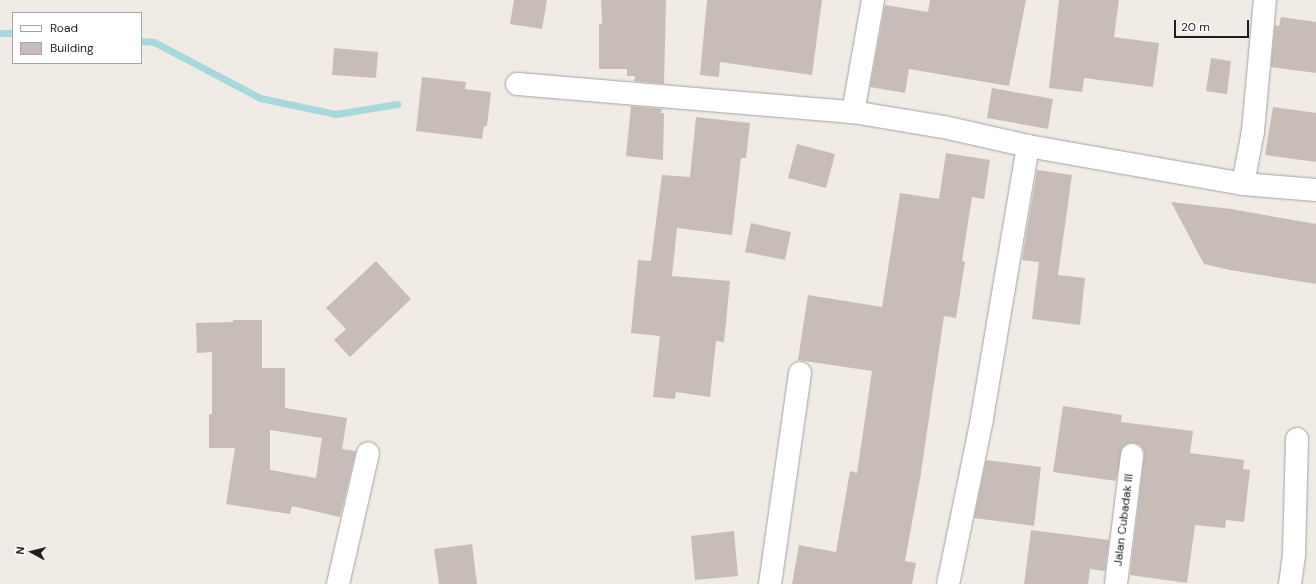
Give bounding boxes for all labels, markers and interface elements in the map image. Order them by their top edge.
legend [12,12,142,64]
scale bar [1176,12,1251,38]
text: 20 m [1181,19,1210,35]
text: Road [50,20,78,36]
text: Building [50,40,94,56]
street label: Jalan Cubadak III [1111,473,1137,567]
north arrow [12,532,52,572]
text: N [13,546,28,555]

